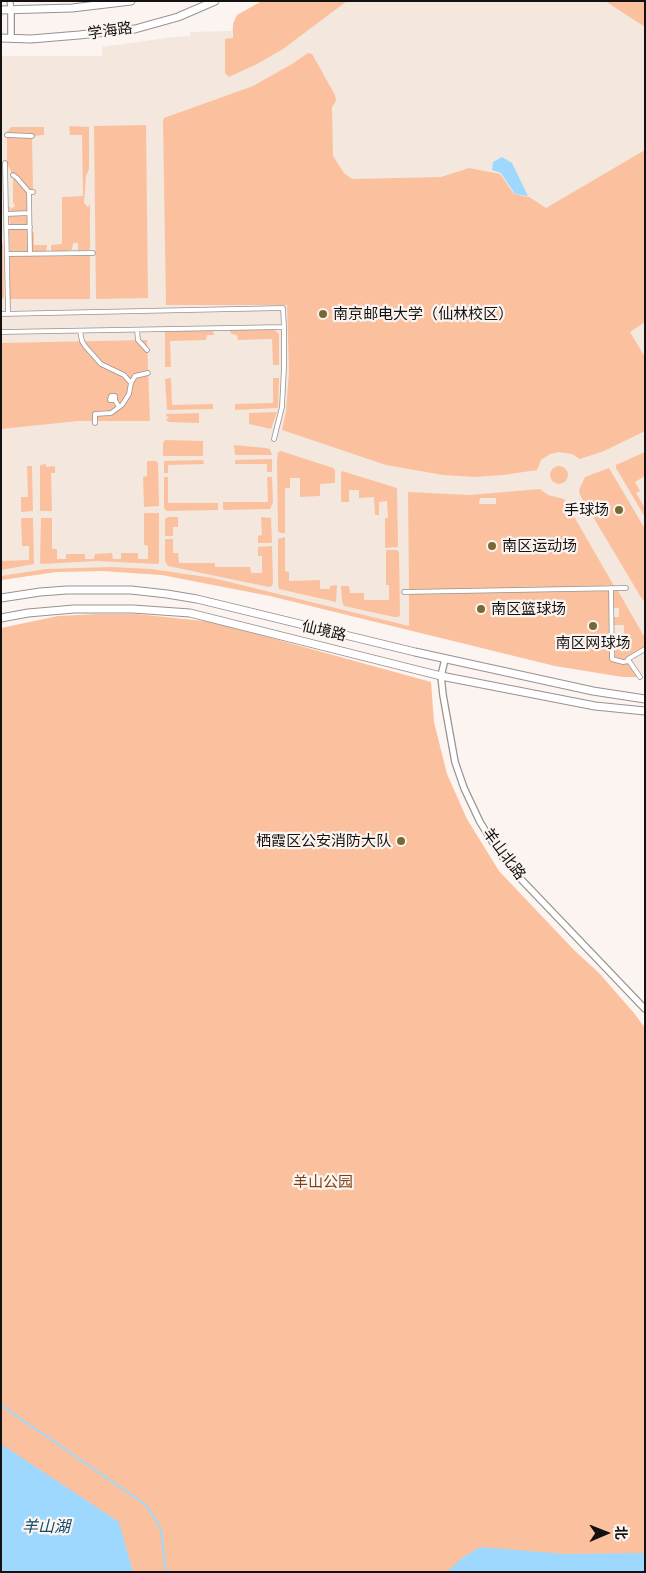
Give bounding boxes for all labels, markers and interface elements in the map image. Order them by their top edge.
street label: 学海路 [86,19,134,43]
place label: 南京邮电大学（仙林校区） [333,305,513,323]
marker: 南京邮电大学（仙林校区） [317,308,329,320]
place label: 手球场 [564,501,609,519]
marker: 手球场 [613,504,625,516]
place label: 南区运动场 [502,537,577,555]
marker: 南区运动场 [486,540,498,552]
place label: 南区篮球场 [491,600,566,618]
marker: 南区篮球场 [475,603,487,615]
street label: 仙境路 [300,617,348,645]
marker: 南区网球场 [587,620,599,632]
place label: 南区网球场 [556,634,630,652]
street label: 羊山北路 [479,825,529,883]
place label: 栖霞区公安消防大队 [256,832,391,850]
marker: 栖霞区公安消防大队 [395,835,407,847]
park label: 羊山公园 [293,1173,353,1191]
north arrow [581,1508,631,1558]
water label: 羊山湖 [22,1517,70,1537]
text: 北 [613,1526,629,1540]

